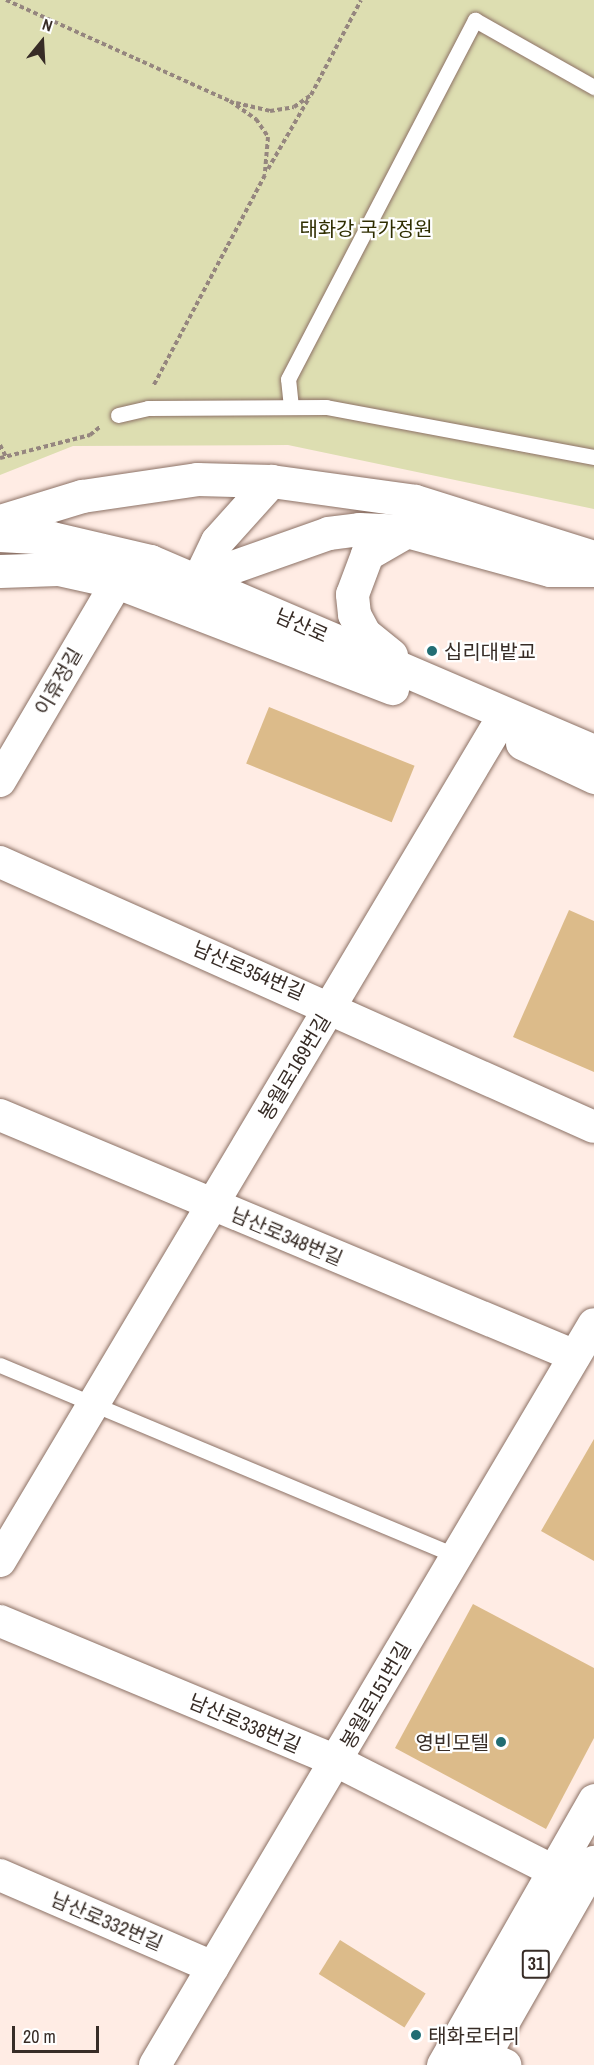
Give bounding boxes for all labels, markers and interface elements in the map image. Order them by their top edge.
north arrow [12,12,72,72]
text: N [40,13,55,37]
park label: 태화강 국가정원 [299,216,433,240]
street label: 남산로 [272,603,332,647]
place label: 십리대밭교 [444,639,536,663]
street label: 이휴정길 [29,643,87,719]
marker: 십리대밭교 [425,644,439,658]
street label: 남산로354번길 [189,936,309,1004]
street label: 봉월로169번길 [253,1010,335,1124]
street label: 남산로348번길 [227,1202,347,1270]
street label: 봉월로151번길 [335,1637,415,1753]
street label: 남산로338번길 [185,1689,305,1757]
place label: 영빈모텔 [415,1730,489,1754]
marker: 영빈모텔 [494,1735,508,1749]
street label: 남산로332번길 [47,1887,167,1955]
road number: 31 [521,1949,551,1979]
scale bar [15,2014,102,2052]
place label: 태화로터리 [428,2023,520,2047]
text: 20 m [23,2024,56,2049]
marker: 태화로터리 [409,2028,423,2042]

